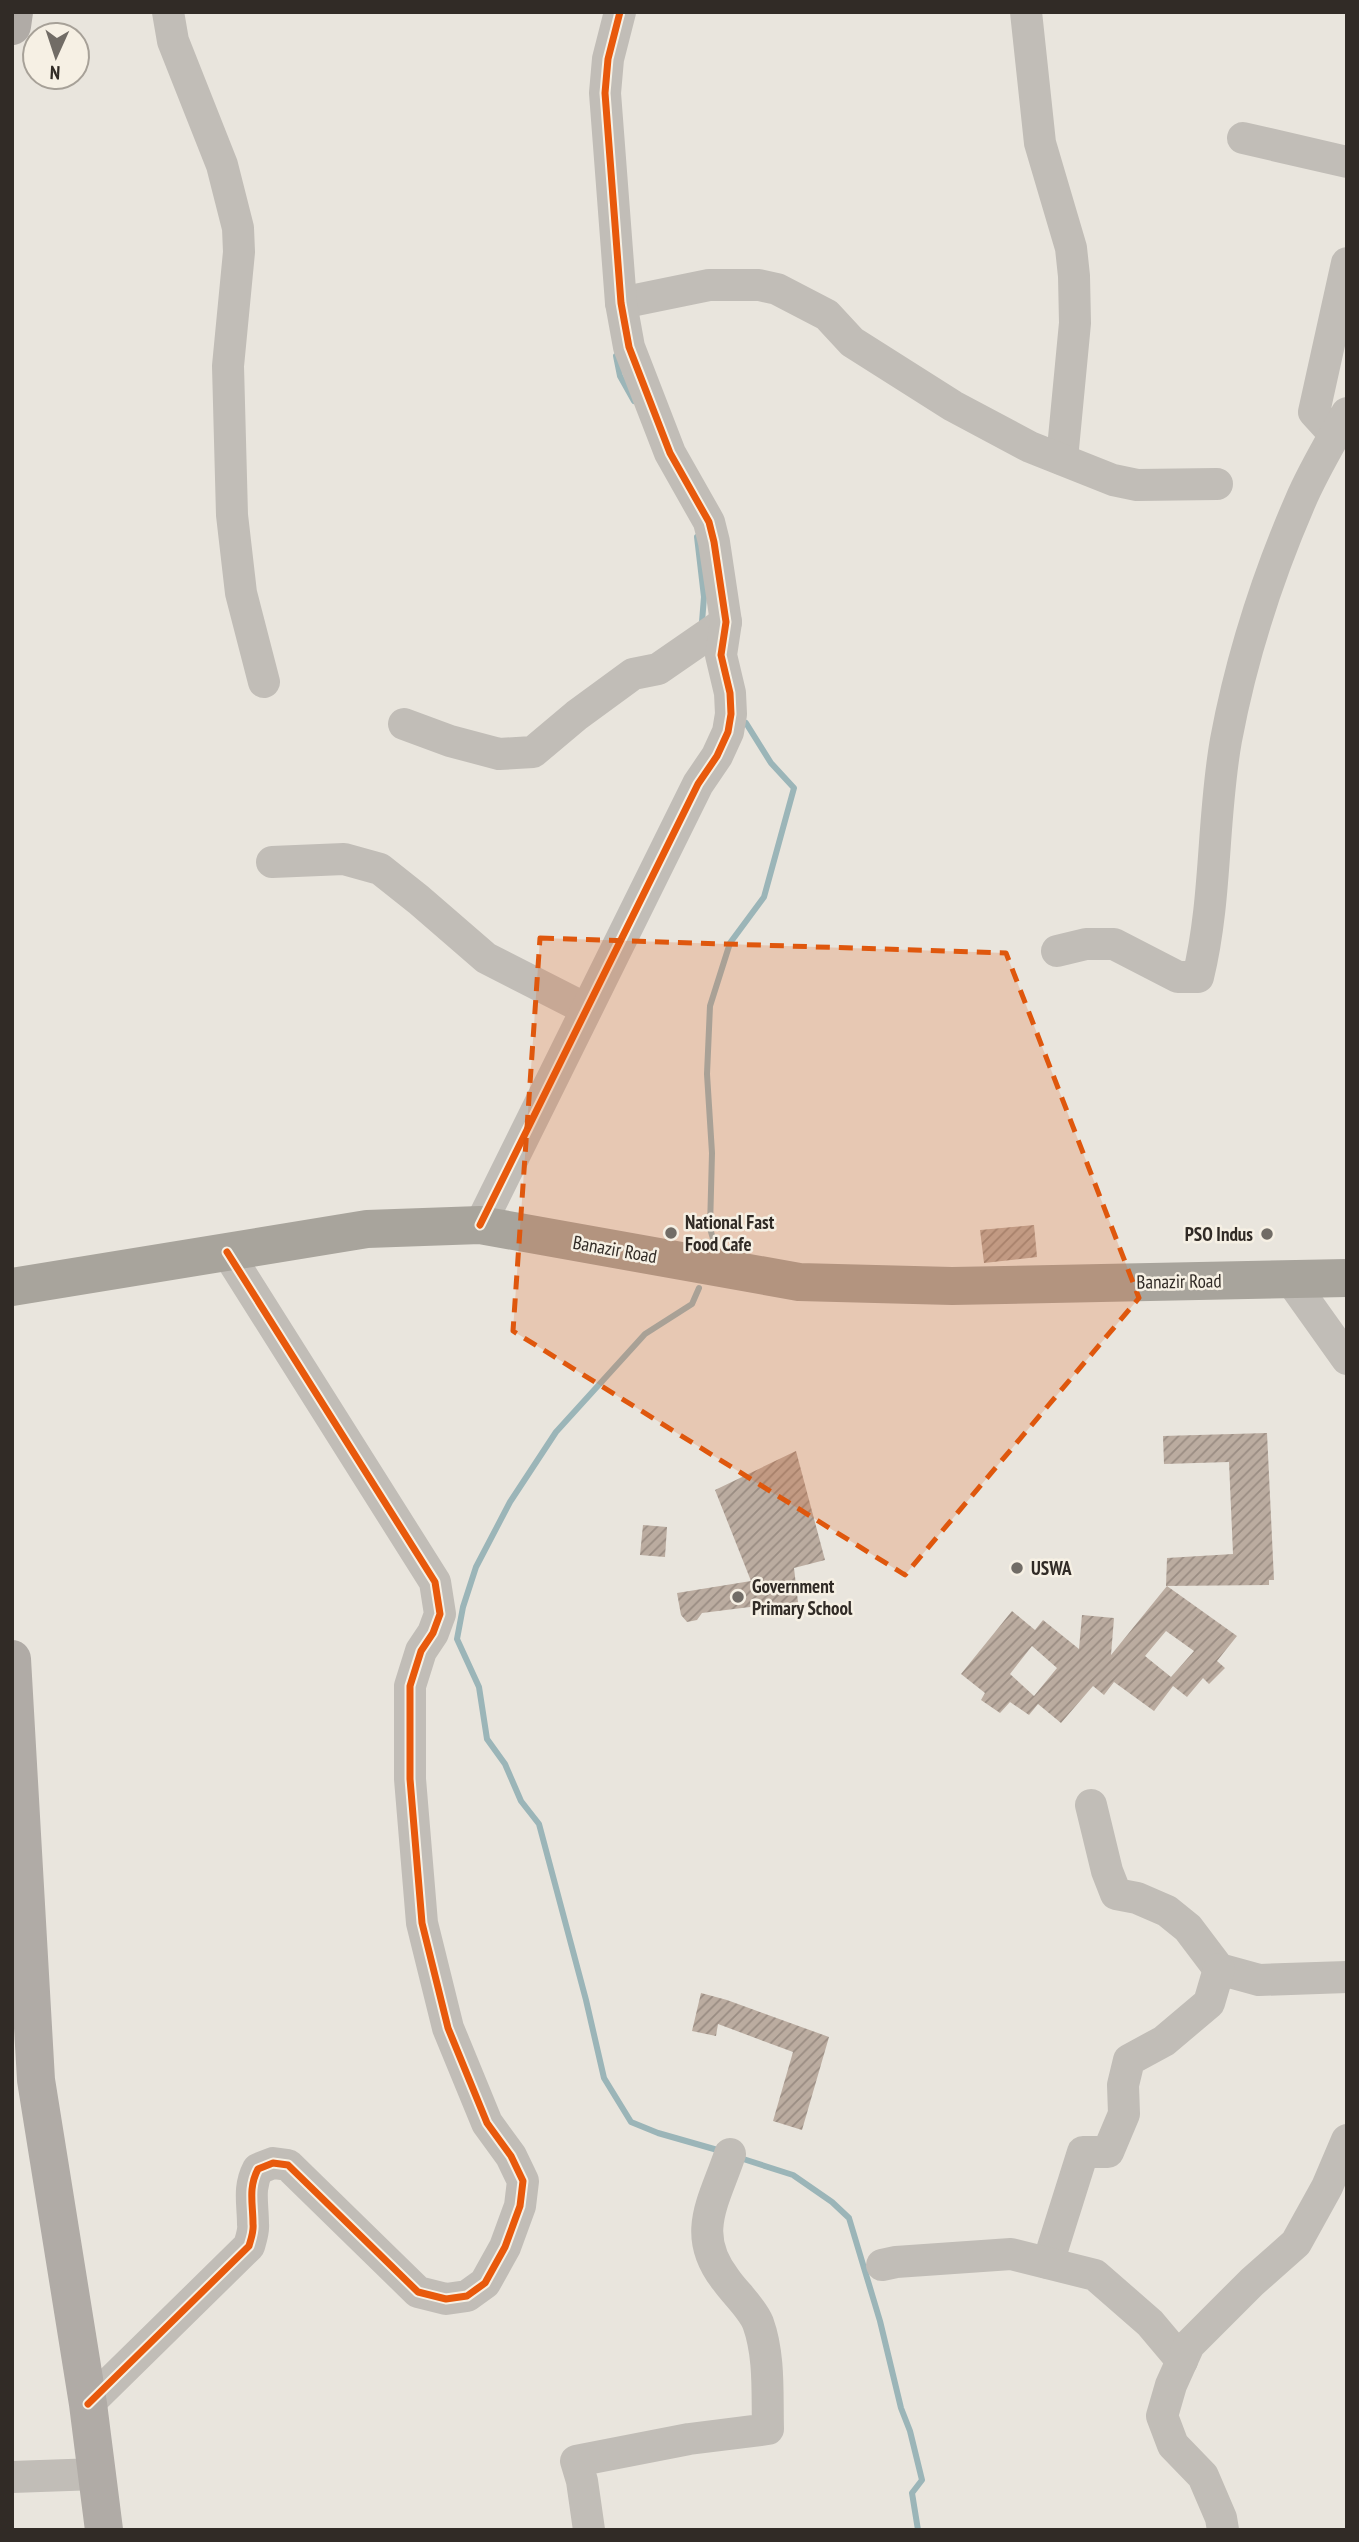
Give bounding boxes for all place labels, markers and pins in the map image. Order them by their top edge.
place label: National Fast Food Cafe [685,1210,775,1256]
place label: PSO Indus [1185,1222,1253,1246]
marker: National Fast Food Cafe [663,1225,679,1241]
marker: PSO Indus [1259,1226,1275,1242]
place label: USWA [1031,1556,1072,1580]
marker: USWA [1009,1560,1025,1576]
place label: Government Primary School [752,1574,853,1620]
marker: Government Primary School [730,1589,746,1605]

